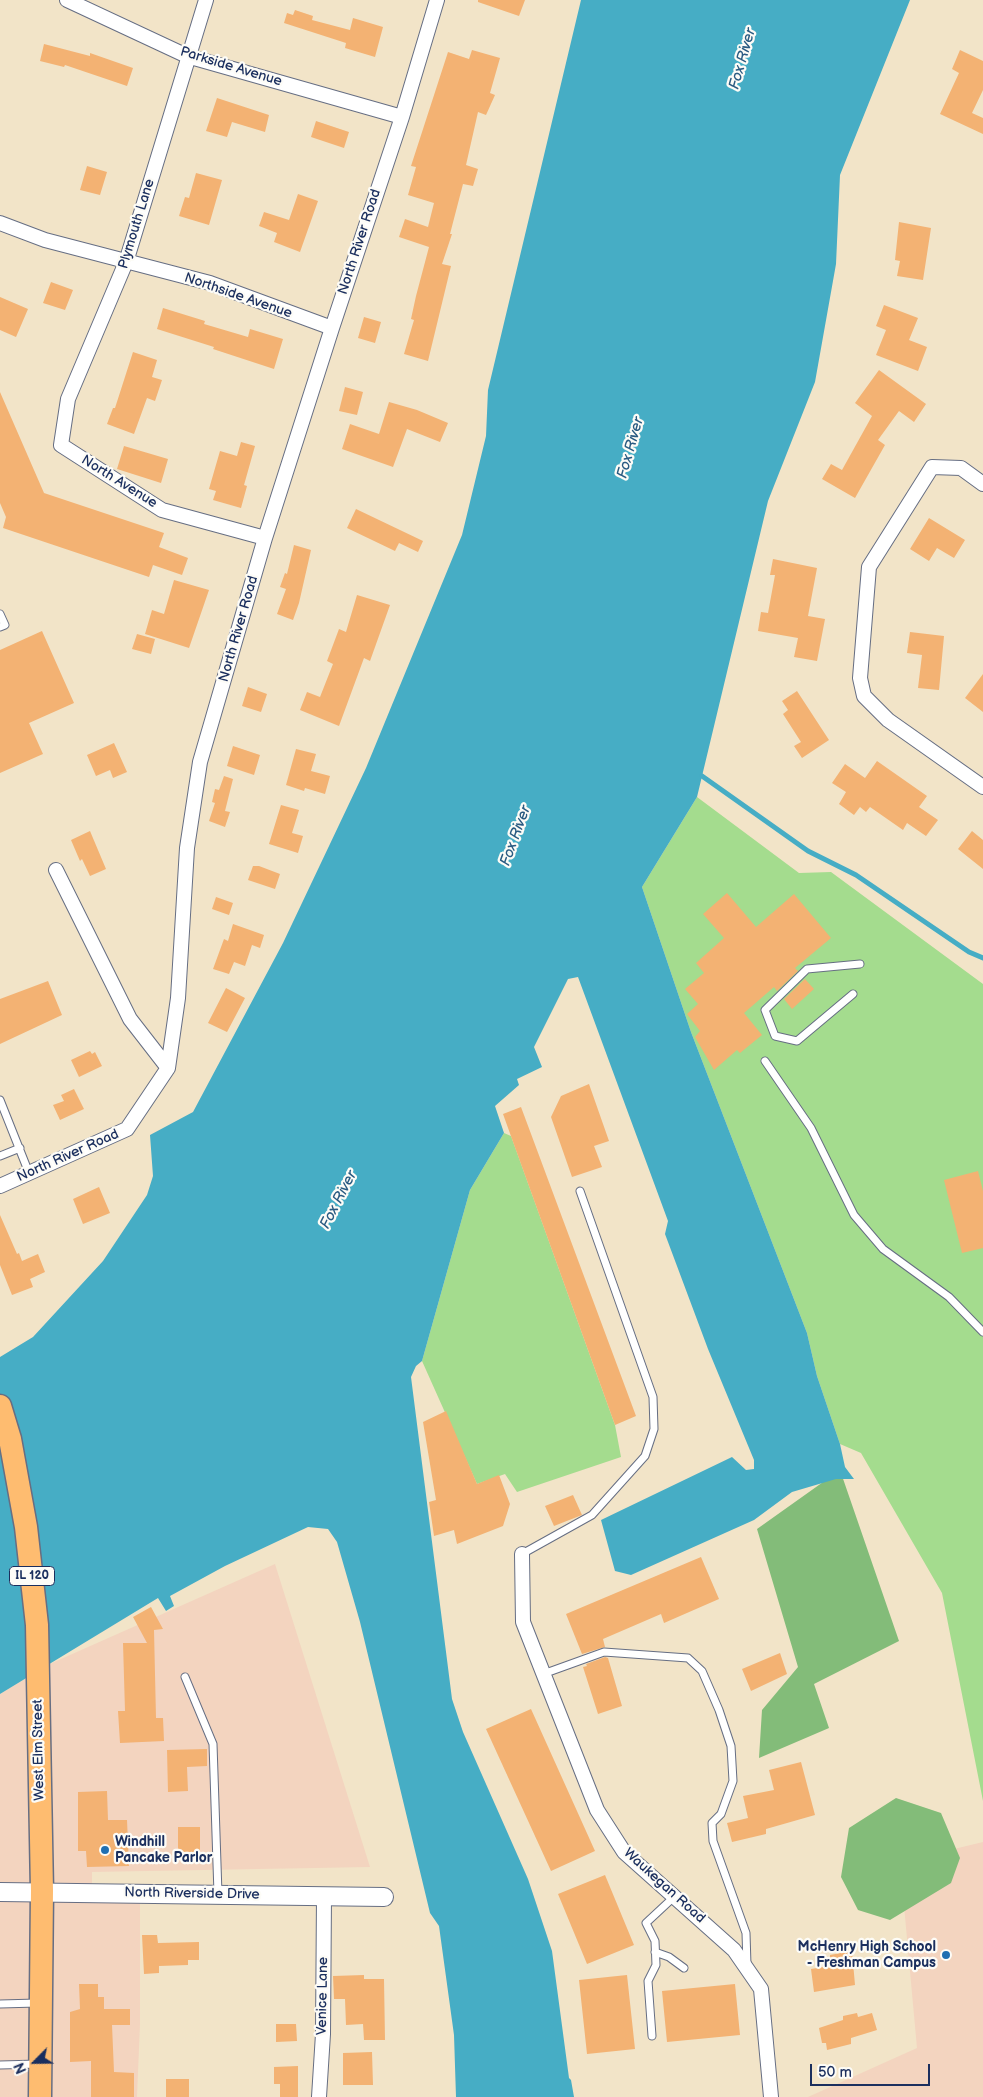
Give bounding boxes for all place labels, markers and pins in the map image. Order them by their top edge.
place label: Windhill Pancake Parlor [115,1834,212,1866]
marker: Windhill Pancake Parlor [99,1844,111,1856]
place label: McHenry High School - Freshman Campus [798,1939,936,1971]
marker: McHenry High School - Freshman Campus [940,1949,952,1961]

